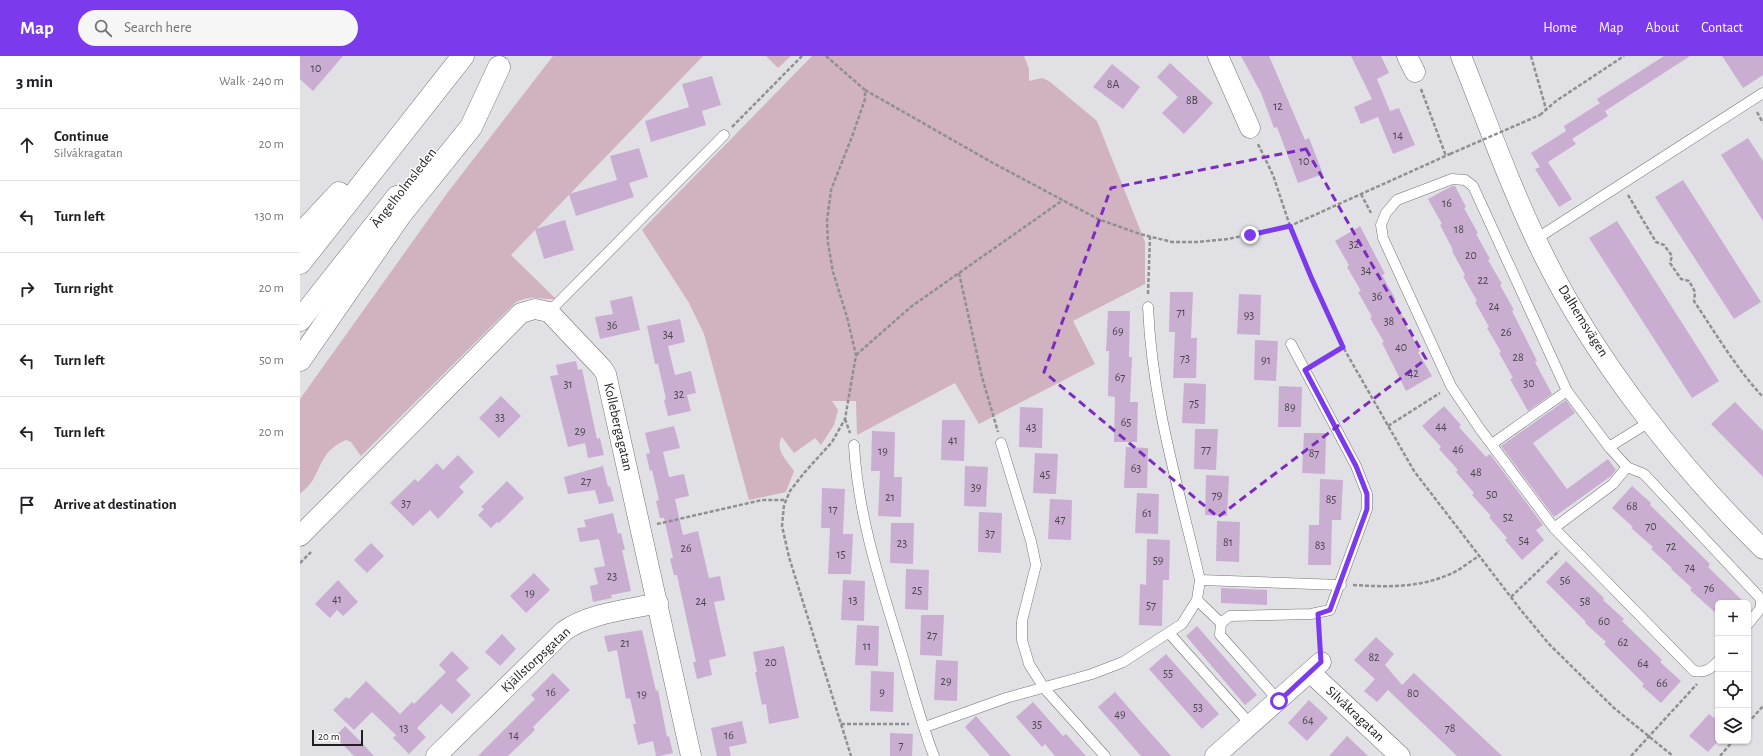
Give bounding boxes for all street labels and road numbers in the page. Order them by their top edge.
street label: Ängelholmsleden [367,144,439,230]
street label: Dalhemsvägen [1555,283,1611,359]
street label: Kollebergagatan [601,382,635,472]
street label: Kjällstorpsgatan [499,625,573,695]
street label: Silvåkragatan [1323,684,1387,744]

